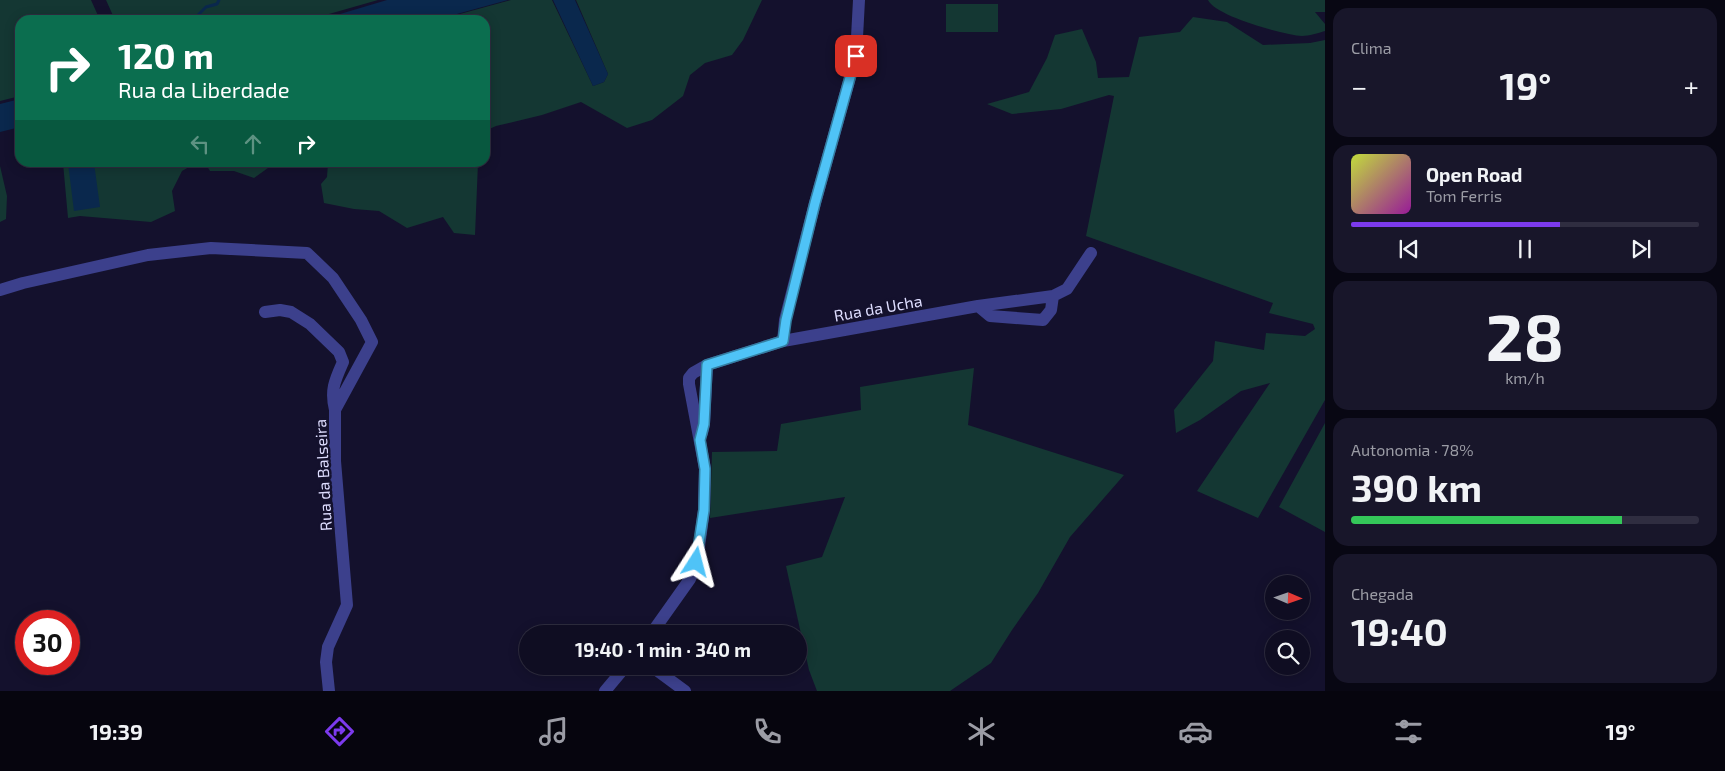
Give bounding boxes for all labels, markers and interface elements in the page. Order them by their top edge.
text: 120 m [118,34,214,76]
icon: right [35,35,100,100]
pin [835,35,877,77]
text: Clima [1351,38,1392,57]
icon: arrive [842,42,870,70]
text: 19° [1500,62,1551,108]
text: − [1351,69,1367,103]
text: + [1684,69,1699,103]
text: Rua da Liberdade [118,76,290,102]
icon: left [186,130,214,158]
icon: ahead [239,130,267,158]
icon: right [292,130,320,158]
text: Open Road [1426,163,1522,186]
text: Tom Ferris [1426,186,1502,205]
icon: previous [1395,235,1423,263]
icon: pause [1511,235,1539,263]
icon: next [1627,235,1655,263]
street label: Rua da Ucha [832,290,924,325]
text: 28 [1486,296,1564,374]
text: km/h [1505,368,1545,387]
street label: Rua da Balseira [310,418,335,532]
text: Autonomia · 78% [1351,440,1474,459]
text: 390 km [1351,464,1482,510]
position arrow [669,535,721,587]
north arrow [1265,575,1310,620]
map controls [1265,575,1310,675]
text: Chegada [1351,584,1414,603]
text: 19:40 [1351,608,1448,654]
speed limit sign: 30 [15,610,80,675]
button: search [1265,630,1310,675]
text: 19:40 · 1 min · 340 m [575,638,751,661]
icon: directions [322,714,357,749]
icon: music [536,714,571,749]
icon: phone [750,714,785,749]
icon: climate [964,714,999,749]
icon: car [1178,714,1213,749]
icon: filters [1391,714,1426,749]
text: 19:39 [89,718,143,744]
text: 19° [1605,718,1635,744]

